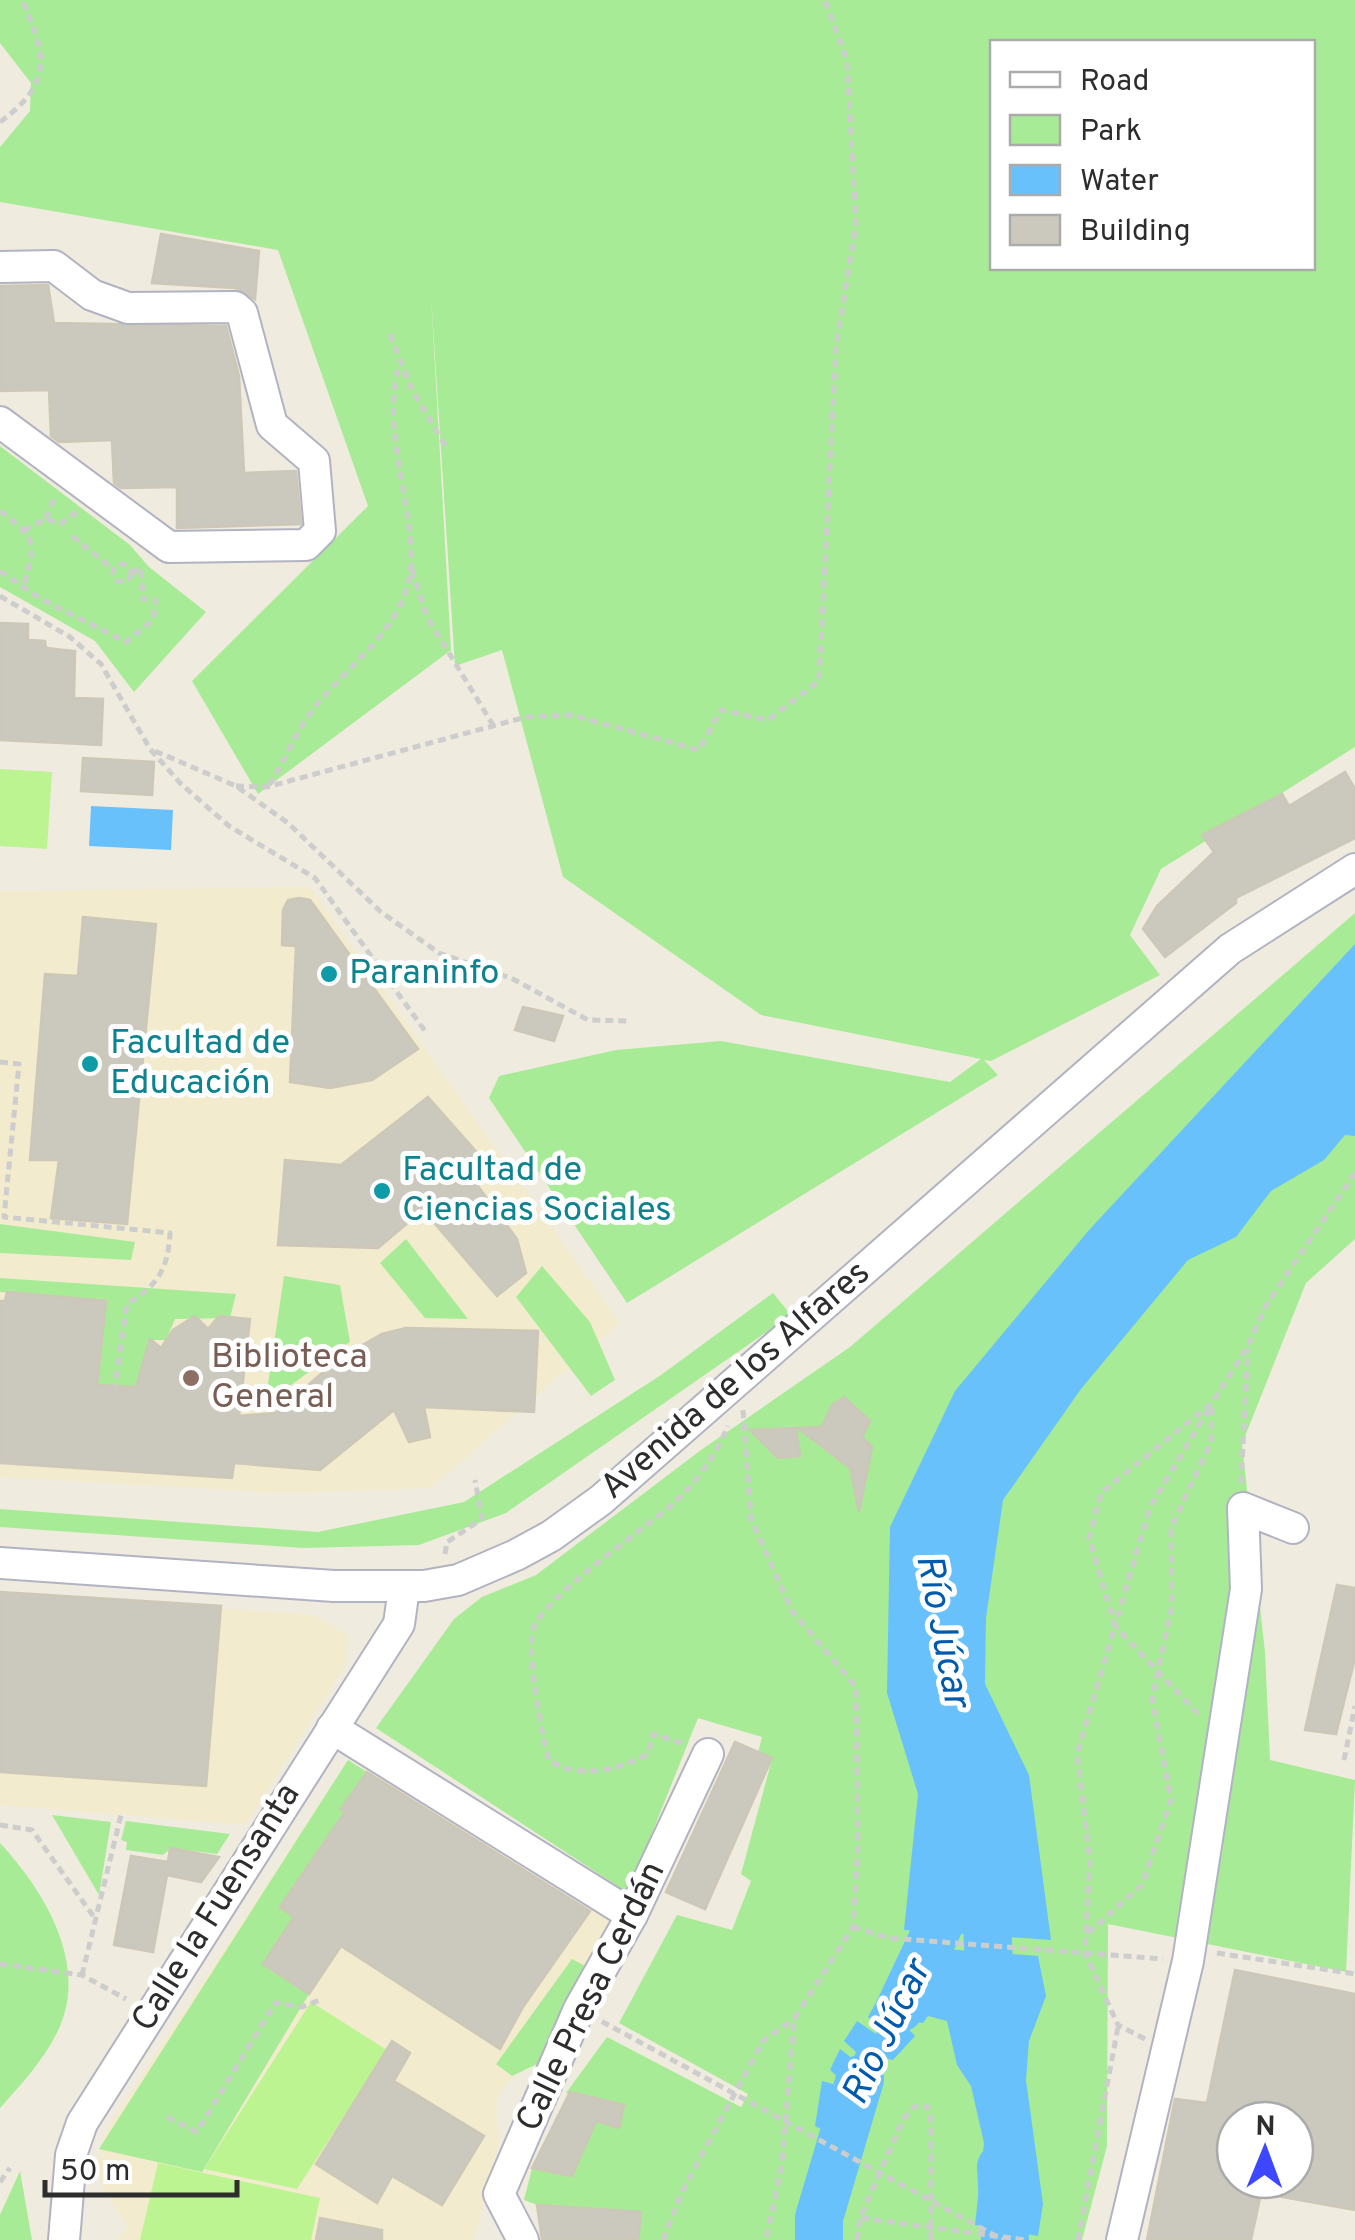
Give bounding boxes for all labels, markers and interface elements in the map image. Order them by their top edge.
legend [990,40,1315,270]
text: Road [1080,64,1149,101]
text: Park [1080,114,1142,151]
text: Water [1080,164,1159,201]
text: Building [1080,214,1191,251]
place label: Paraninfo [349,952,500,996]
marker: Paraninfo [318,963,340,985]
place label: Facultad de Educación [110,1022,290,1106]
marker: Facultad de Educación [79,1053,101,1075]
place label: Facultad de Ciencias Sociales [402,1149,672,1233]
marker: Facultad de Ciencias Sociales [371,1180,393,1202]
street label: Avenida de los Alfares [592,1252,880,1510]
place label: Biblioteca General [211,1336,368,1420]
marker: Biblioteca General [180,1367,202,1389]
water label: Río Júcar [902,1550,980,1714]
street label: Calle la Fuensanta [123,1776,311,2040]
street label: Calle Presa Cerdán [508,1855,676,2139]
water label: Rio Júcar [832,1950,945,2113]
north arrow [1215,2100,1315,2200]
text: N [1255,2110,1276,2146]
scale bar [45,2135,238,2197]
text: 50 m [60,2154,130,2191]

